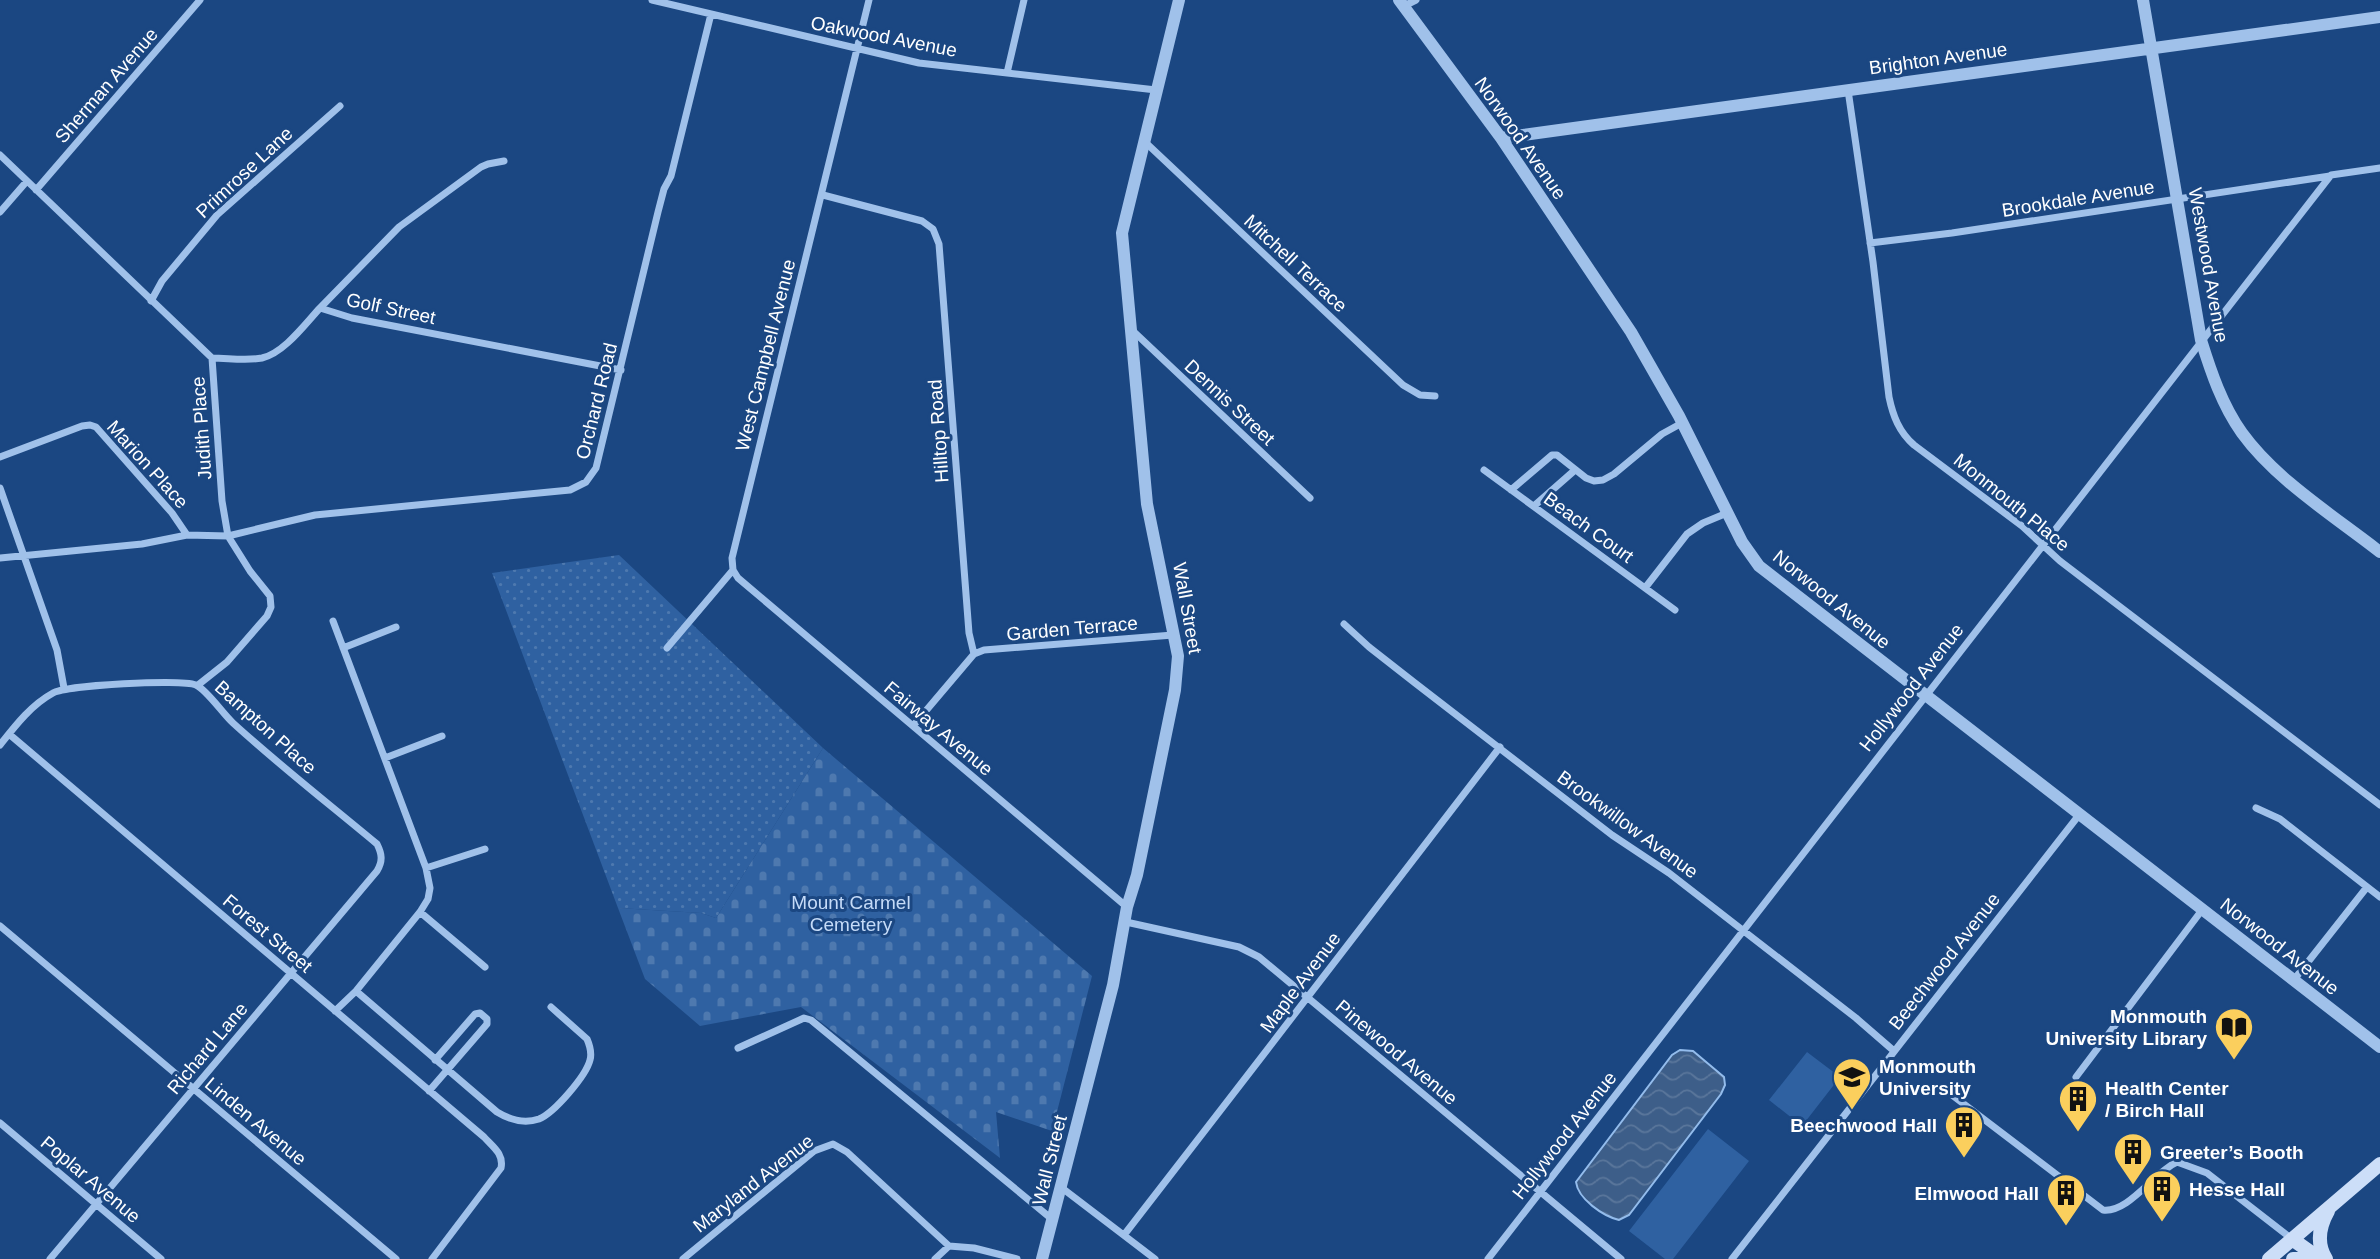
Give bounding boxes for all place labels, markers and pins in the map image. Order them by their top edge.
place label: Monmouth University Library [2045,1006,2207,1049]
library icon: Monmouth University Library [2213,1006,2255,1061]
school or university icon: Monmouth University [1831,1056,1873,1111]
place label: Monmouth University [1879,1056,1976,1099]
building icon: Health Center / Birch Hall [2057,1078,2099,1133]
place label: Health Center / Birch Hall [2105,1078,2229,1121]
building icon: Beechwood Hall [1943,1104,1985,1159]
place label: Beechwood Hall [1790,1115,1937,1136]
building icon: Greeter’s Booth [2112,1131,2154,1186]
place label: Greeter’s Booth [2160,1142,2304,1163]
building icon: Hesse Hall [2141,1168,2183,1223]
building icon: Elmwood Hall [2045,1172,2087,1227]
place label: Hesse Hall [2189,1179,2285,1200]
place label: Elmwood Hall [1914,1183,2039,1204]

